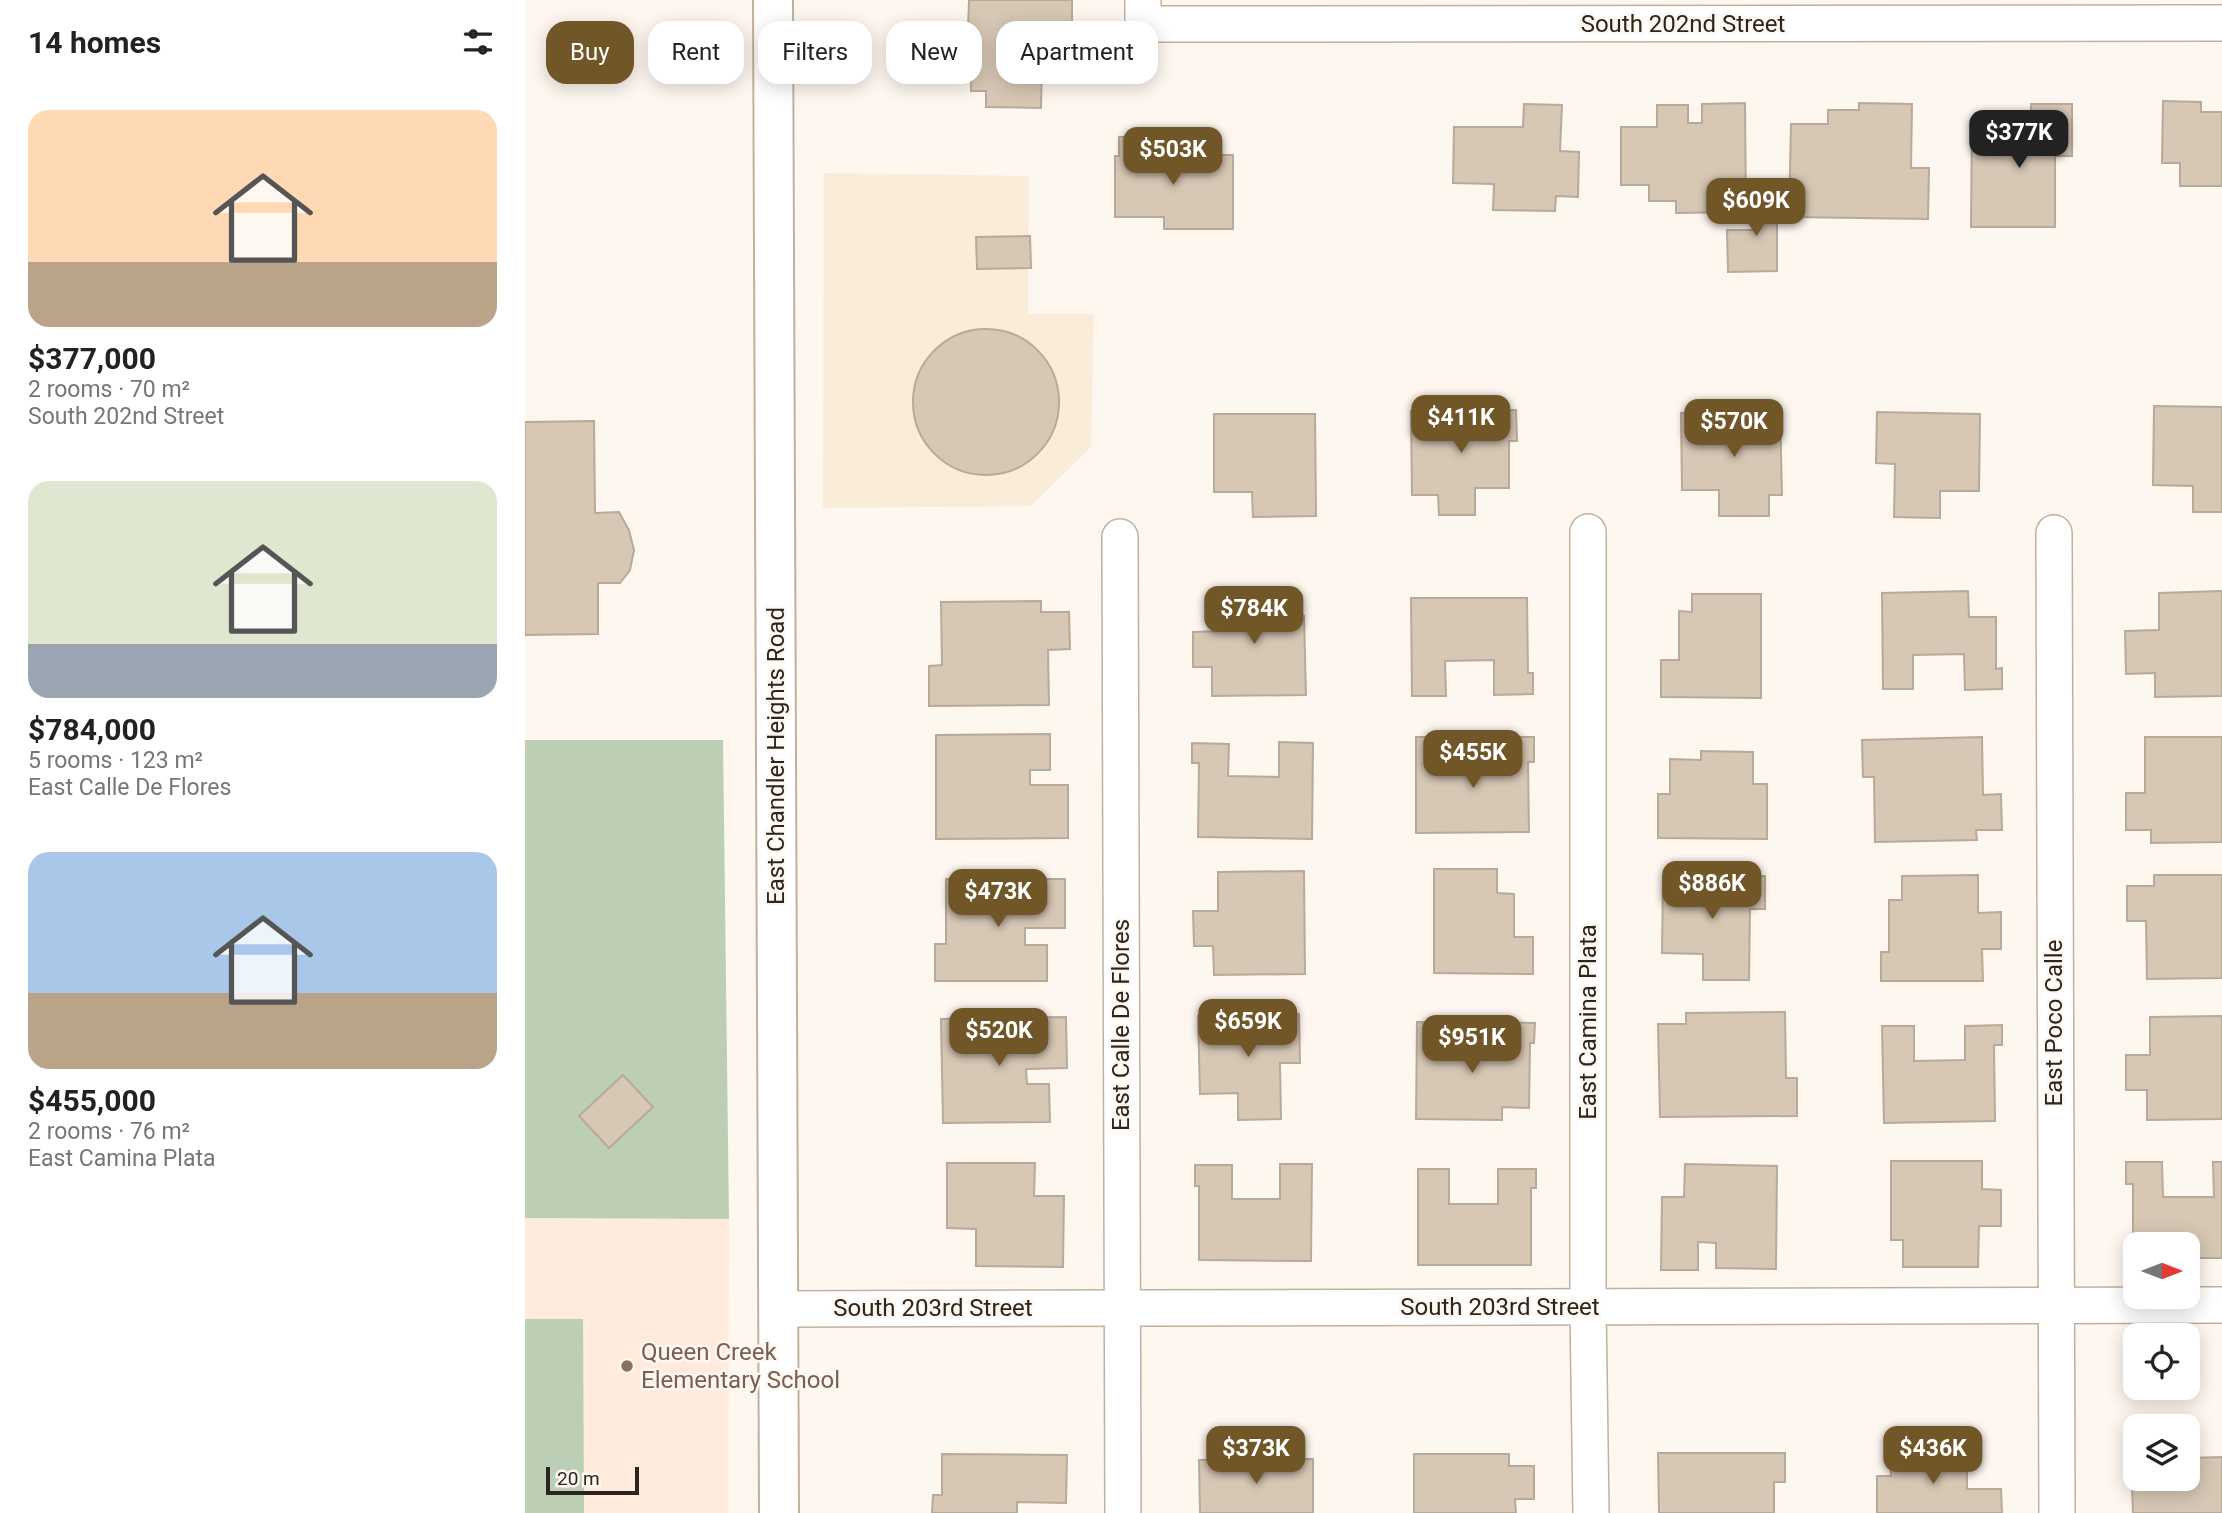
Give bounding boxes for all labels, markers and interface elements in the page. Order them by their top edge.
street label: South 202nd Street [1581,10,1786,38]
chip: Buy [546,21,634,84]
chip: Rent [648,21,744,84]
chip: Filters [758,21,872,84]
chip: New [886,21,982,84]
chip: Apartment [996,21,1158,84]
icon: filters [459,23,497,61]
text: 14 homes [28,25,161,60]
pin: $377K [1970,110,2068,170]
text: $377K [1985,119,2053,146]
pin: $503K [1124,128,1222,187]
text: $503K [1139,136,1207,163]
icon: home [200,155,326,281]
pin: $609K [1707,178,1805,238]
text: $609K [1722,187,1790,214]
text: $377,000 [28,341,156,376]
text: 2 rooms · 70 m² [28,376,190,403]
pin: $411K [1412,396,1510,455]
pin: $570K [1685,400,1783,459]
text: South 202nd Street [28,403,224,430]
text: $411K [1427,404,1495,431]
text: $570K [1700,408,1768,435]
icon: home [200,526,326,652]
pin: $784K [1205,586,1303,646]
text: $784K [1220,595,1288,622]
street label: East Chandler Heights Road [762,607,790,905]
text: $784,000 [28,712,156,747]
pin: $455K [1424,730,1522,790]
text: $455K [1439,739,1507,766]
text: 5 rooms · 123 m² [28,747,203,774]
text: East Calle De Flores [28,774,231,801]
pin: $886K [1663,862,1761,921]
pin: $473K [949,870,1047,929]
text: $886K [1678,870,1746,897]
text: $473K [964,878,1032,905]
icon: home [200,897,326,1023]
street label: East Calle De Flores [1107,919,1135,1131]
street label: East Camina Plata [1574,924,1602,1120]
street label: East Poco Calle [2040,940,2068,1106]
pin: $659K [1199,1000,1297,1059]
text: $659K [1214,1008,1282,1035]
pin: $520K [950,1009,1048,1068]
pin: $951K [1423,1016,1521,1075]
text: $520K [965,1017,1033,1044]
text: $951K [1438,1024,1506,1051]
text: $455,000 [28,1083,156,1118]
text: 2 rooms · 76 m² [28,1118,190,1145]
text: East Camina Plata [28,1145,216,1172]
north arrow [2123,1232,2200,1309]
map controls [2123,1232,2200,1491]
street label: South 203rd Street [1400,1293,1600,1321]
street label: South 203rd Street [833,1294,1033,1322]
button: locate [2123,1323,2200,1400]
place label: Queen Creek Elementary School [641,1338,840,1394]
marker: Queen Creek Elementary School [619,1358,635,1374]
button: layers [2123,1414,2200,1491]
pin: $373K [1207,1426,1305,1486]
pin: $436K [1884,1426,1982,1486]
text: $373K [1222,1435,1290,1462]
text: $436K [1899,1435,1967,1462]
scale bar [546,1464,639,1496]
text: 20 m [557,1467,600,1490]

